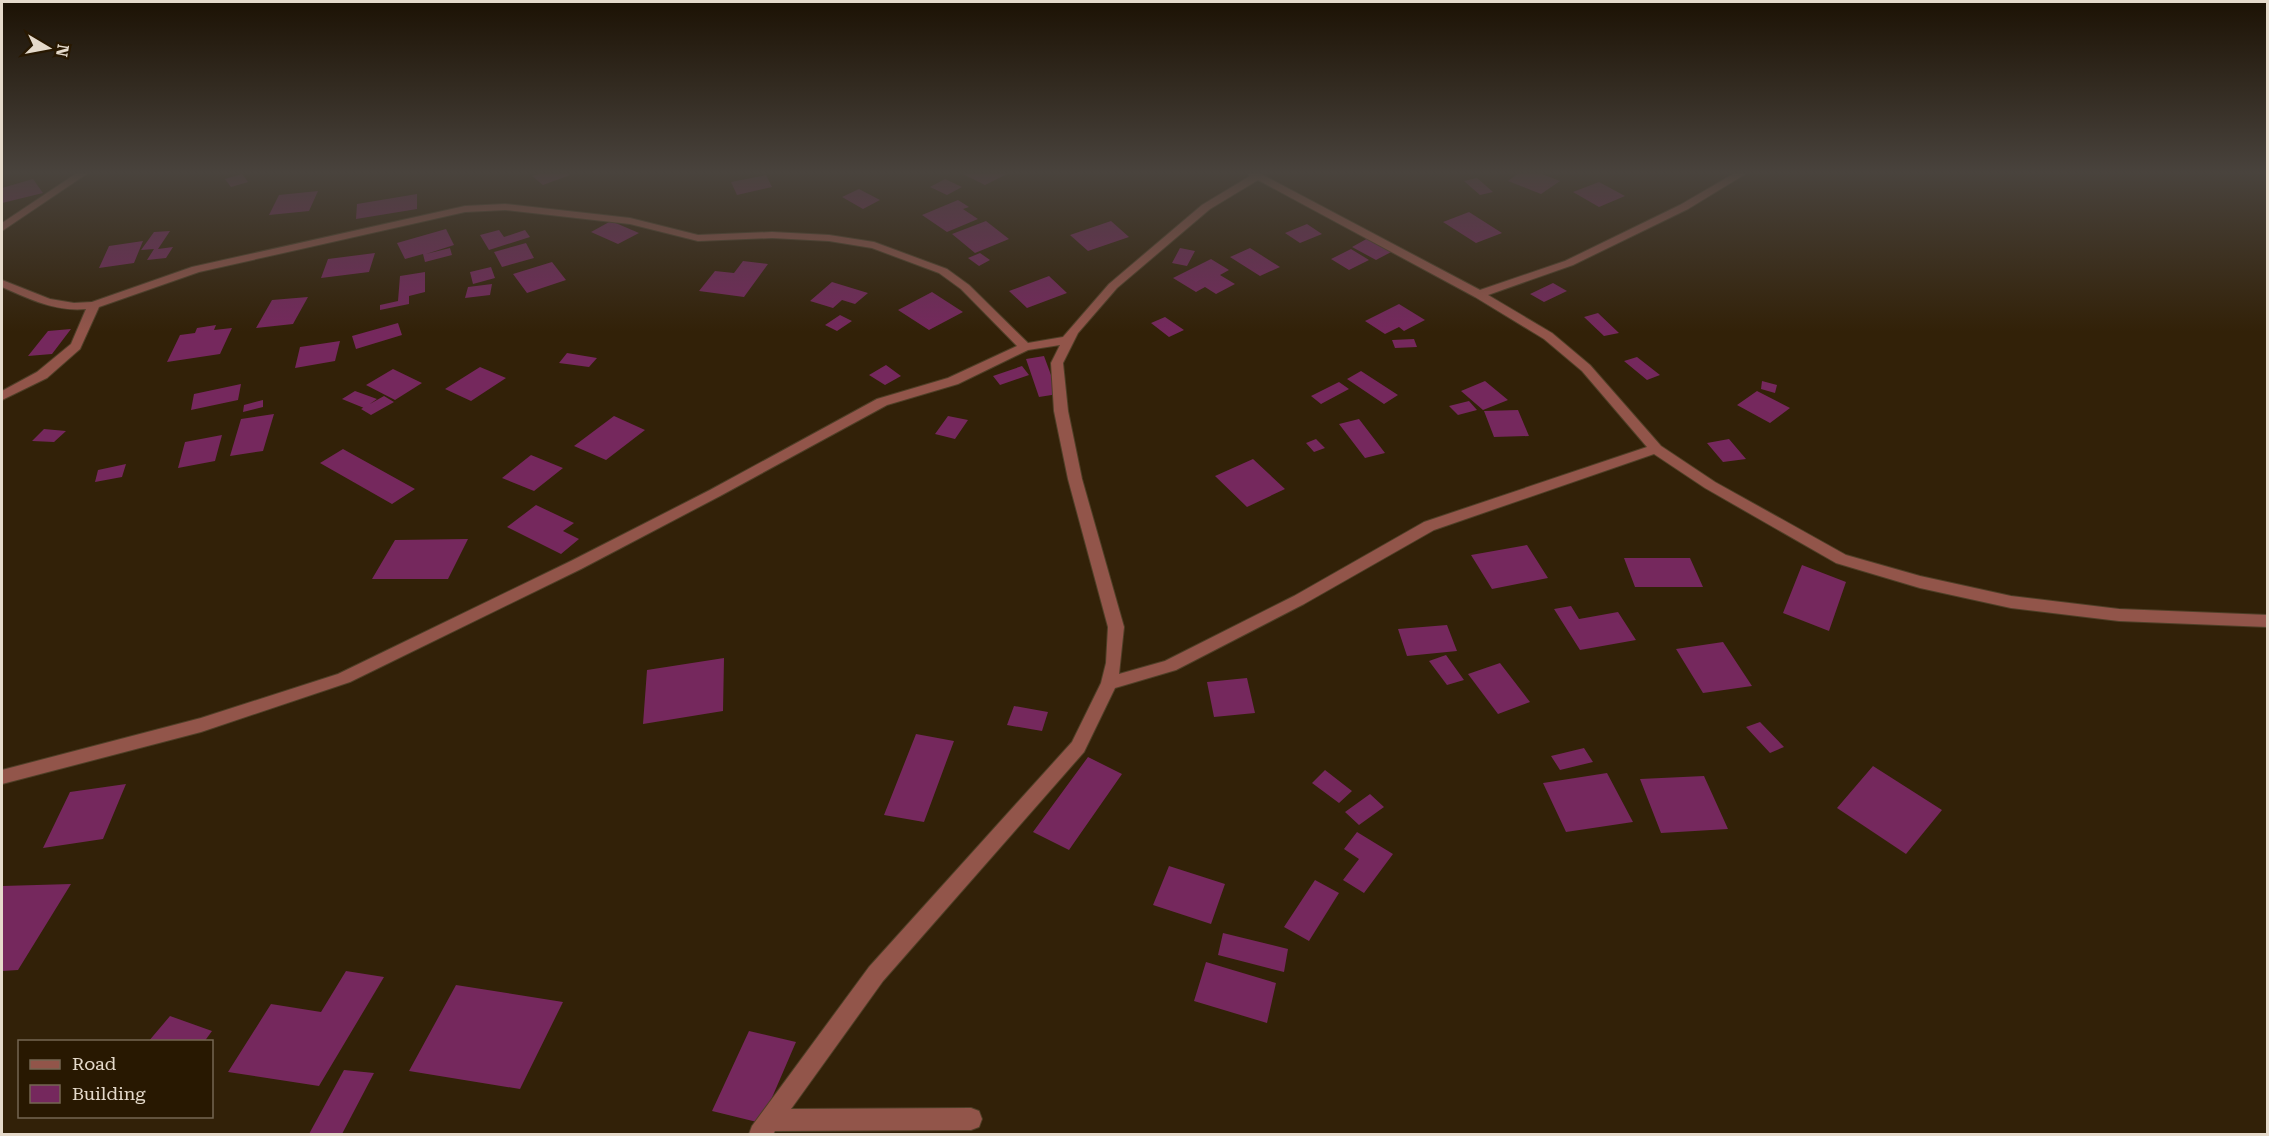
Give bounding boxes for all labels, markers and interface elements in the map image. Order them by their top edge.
north arrow [18,18,78,78]
text: N [52,43,73,58]
legend [18,1040,213,1118]
text: Road [72,1053,117,1074]
text: Building [72,1083,146,1104]

